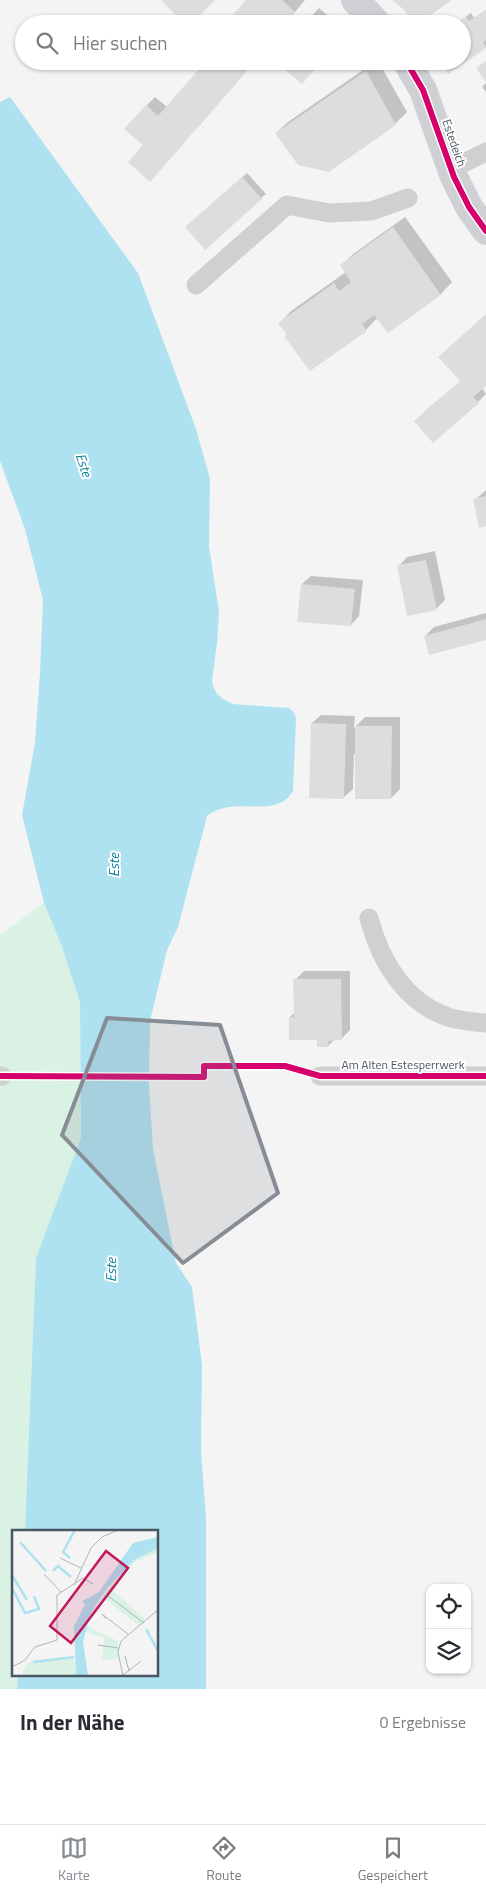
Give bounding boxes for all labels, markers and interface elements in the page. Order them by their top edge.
search box [15,15,471,70]
text: Hier suchen [73,28,168,57]
icon: search [33,29,61,57]
street label: Estedeich [437,116,471,169]
water label: Este [71,450,99,481]
water label: Este [103,851,124,877]
street label: Am Alten Estesperrwerk [342,1055,465,1074]
water label: Este [100,1256,121,1282]
inset map [12,1530,159,1676]
map controls [426,1584,471,1674]
button: locate [426,1584,471,1629]
button: layers [426,1629,471,1674]
text: In der Nähe [20,1706,125,1738]
text: 0 Ergebnisse [379,1710,466,1734]
tab: Karte [58,1834,90,1885]
tab: Route [206,1834,241,1885]
tab: Gespeichert [358,1834,428,1885]

